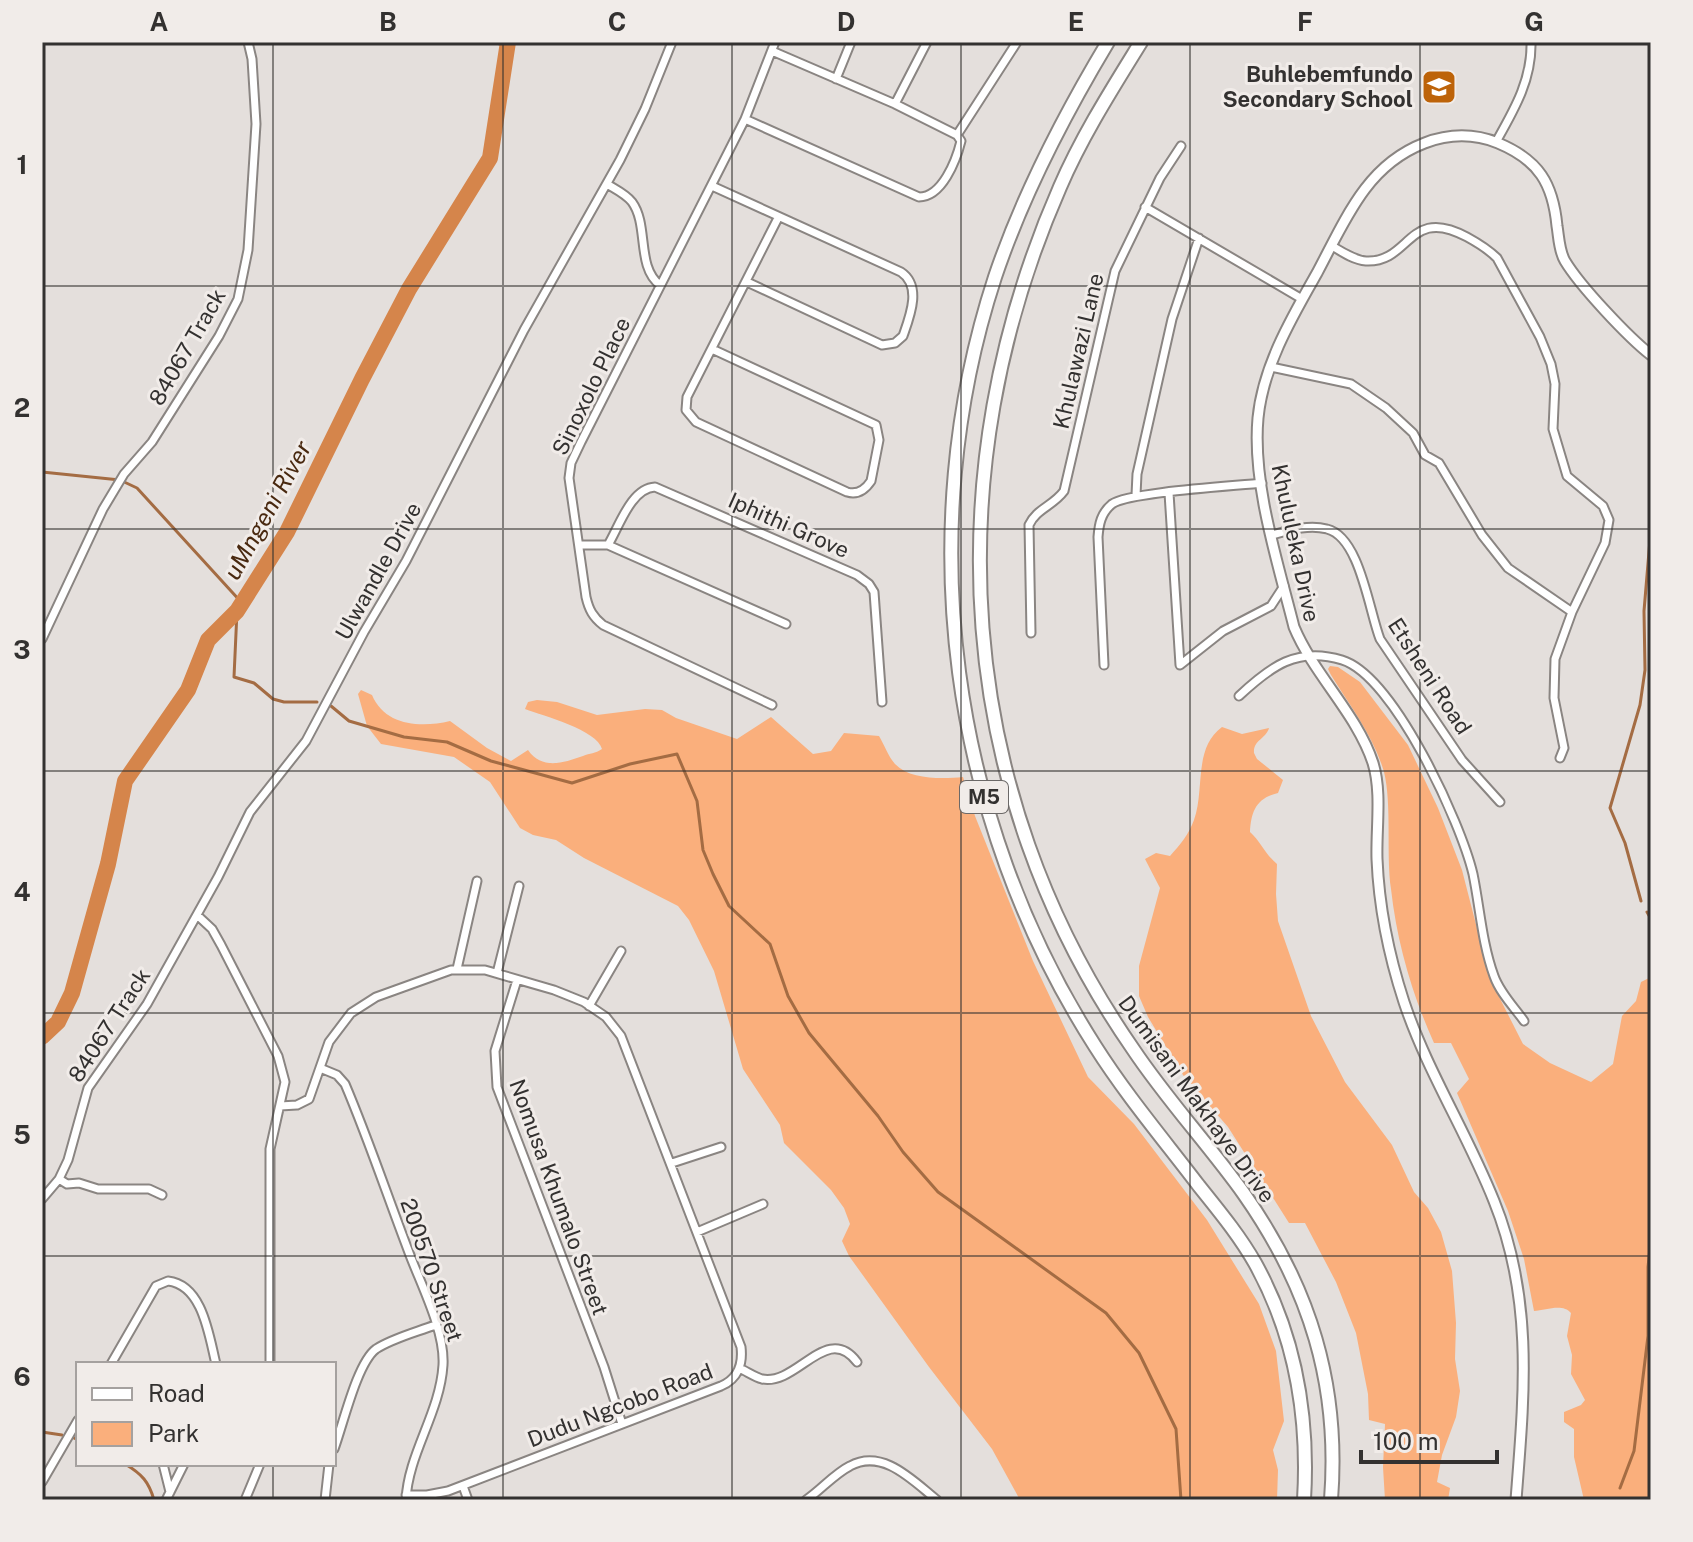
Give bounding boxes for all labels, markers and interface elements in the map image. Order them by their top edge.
text: A [150,6,169,37]
text: B [379,6,397,37]
text: C [608,6,626,37]
text: D [837,6,855,37]
text: E [1068,6,1084,37]
text: F [1297,6,1313,37]
text: G [1524,6,1544,37]
place label: Buhlebemfundo Secondary School [1222,61,1413,112]
school or university icon: Buhlebemfundo Secondary School [1420,68,1458,106]
text: 1 [16,149,28,180]
street label: Khulawazi Lane [1047,271,1109,431]
street label: 84067 Track [143,284,231,410]
street label: Sinoxolo Place [546,313,636,459]
text: 2 [14,392,30,423]
water label: uMngeni River [217,435,317,584]
street label: Khululeka Drive [1267,462,1325,624]
street label: Iphithi Grove [725,487,853,563]
street label: Ulwandle Drive [330,498,426,644]
street label: Etsheni Road [1383,613,1477,739]
text: 3 [13,634,31,665]
road number: M5 [960,781,1008,813]
text: 4 [13,876,31,907]
street label: 84067 Track [63,963,155,1087]
street label: Dumisani Makhaye Drive [1113,990,1281,1208]
street label: Nomusa Khumalo Street [504,1075,614,1319]
text: 5 [13,1119,31,1150]
street label: 200570 Street [395,1195,469,1345]
street label: Dudu Ngcobo Road [524,1358,716,1452]
text: 6 [13,1361,31,1392]
legend [76,1362,336,1466]
text: Road [148,1379,205,1407]
scale bar [1361,1414,1497,1464]
text: Park [148,1419,199,1447]
text: 100 m [1373,1427,1439,1455]

